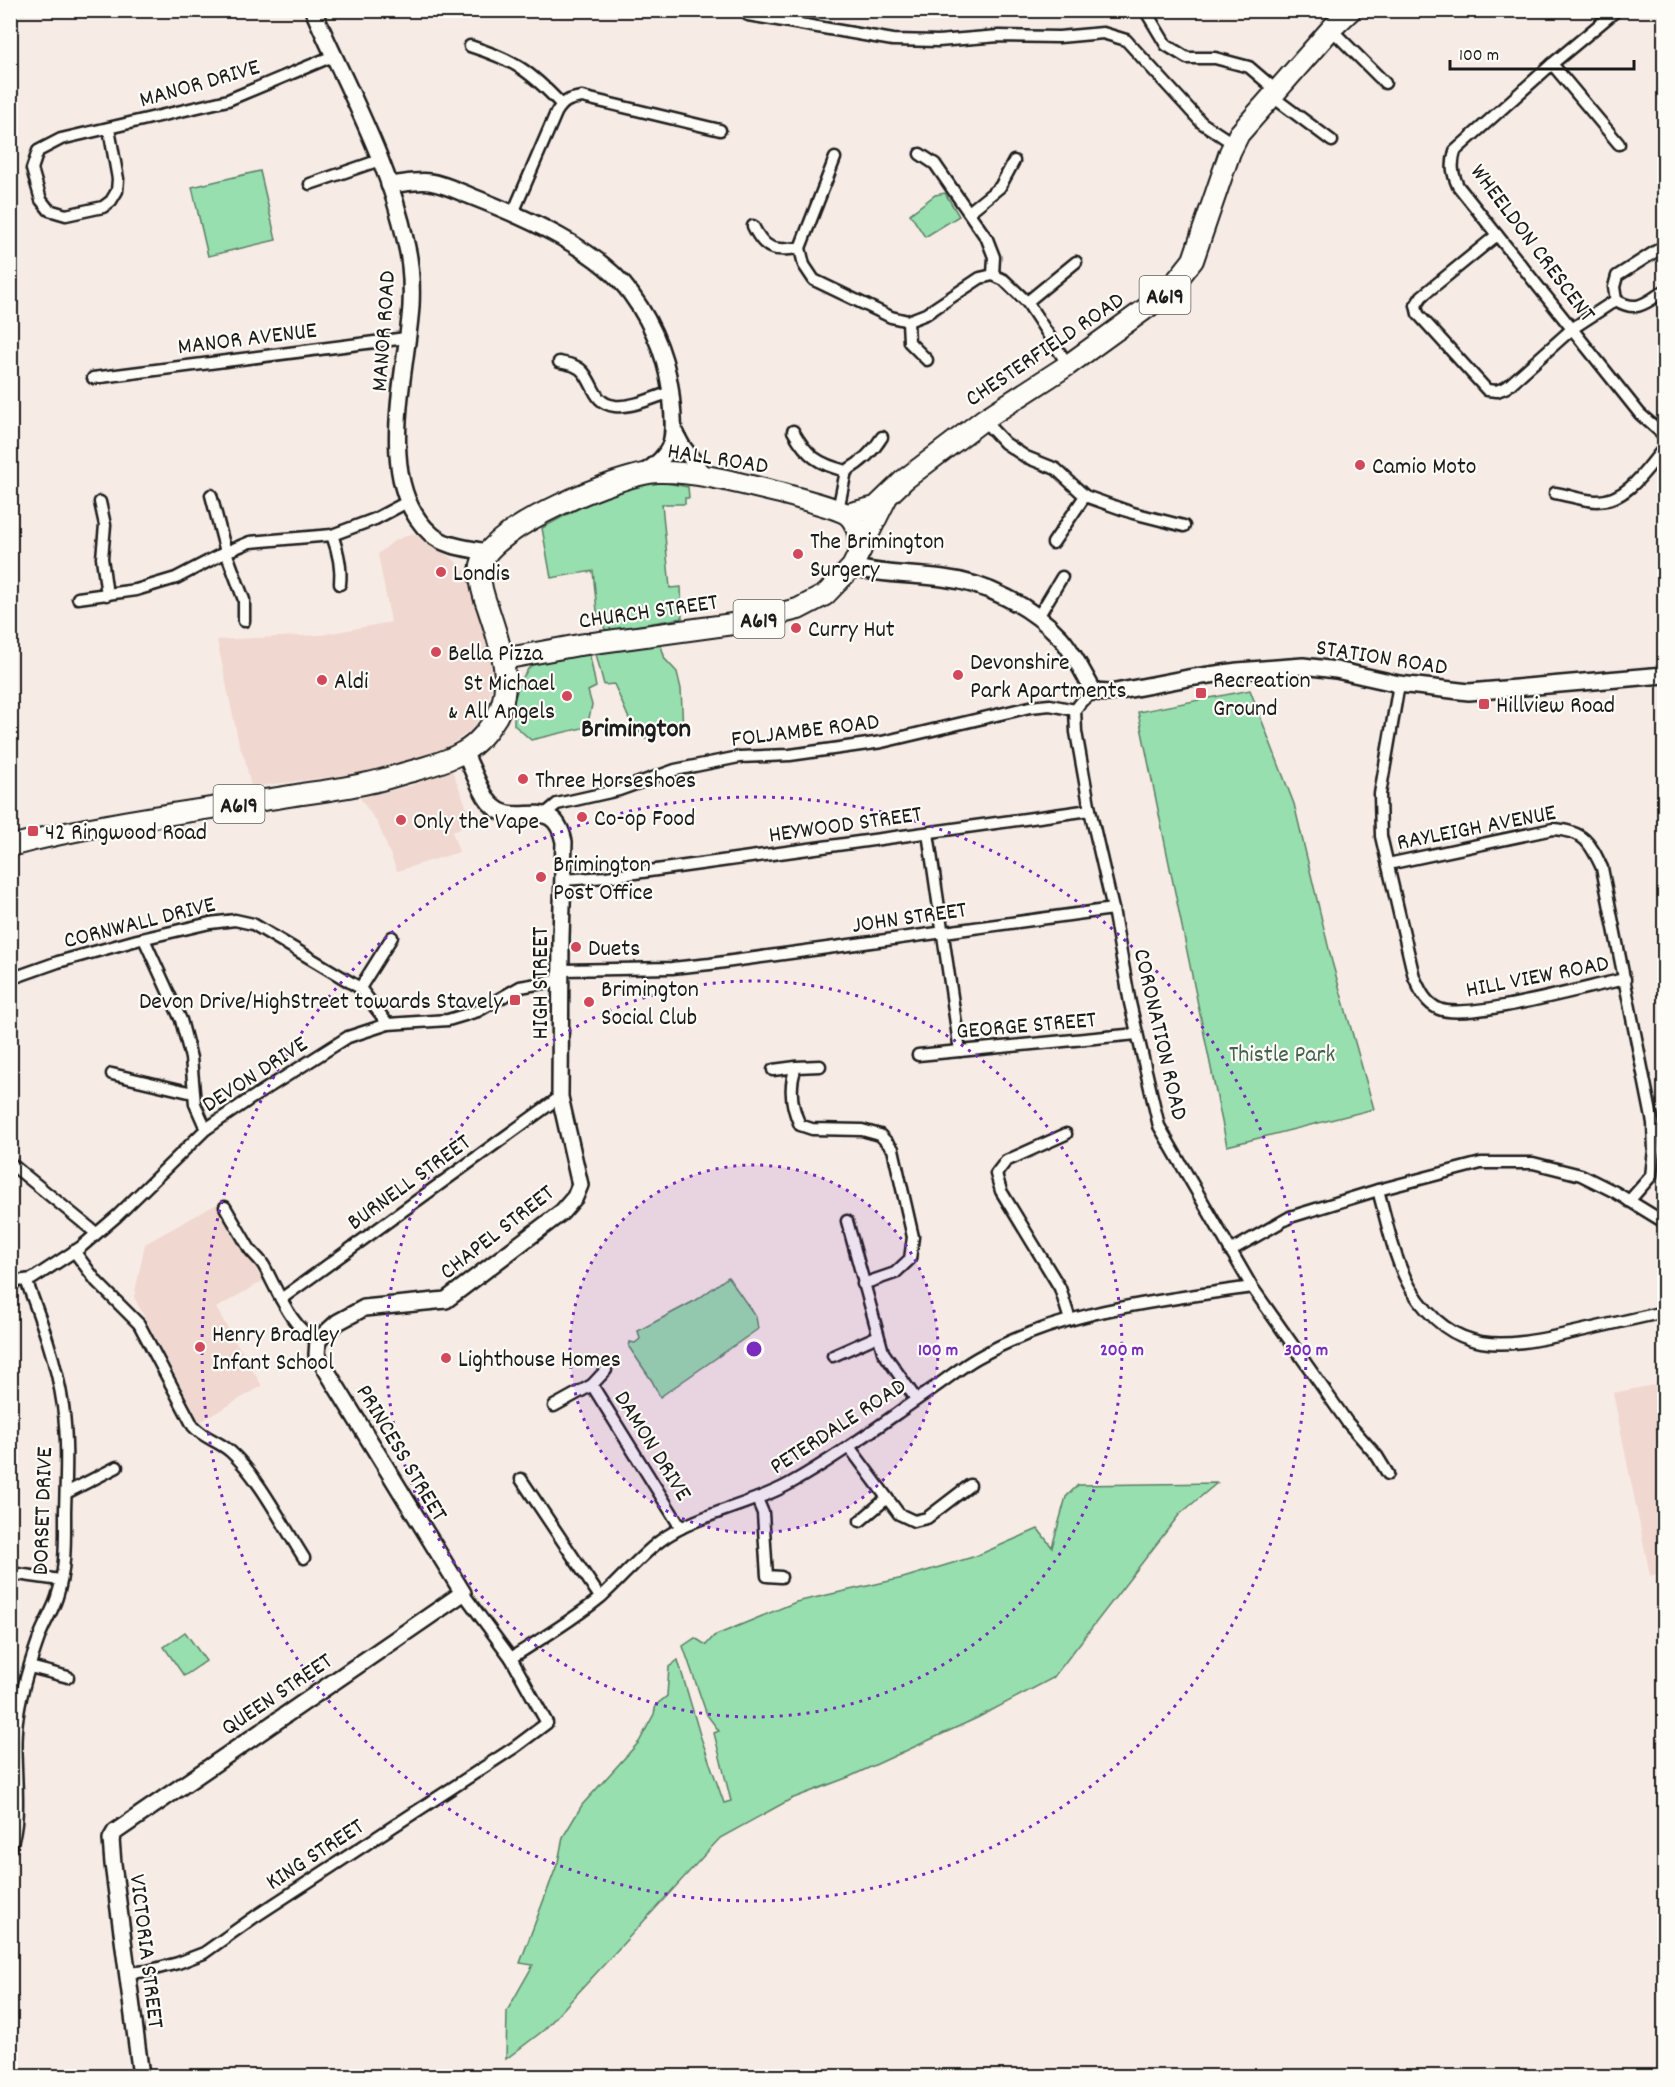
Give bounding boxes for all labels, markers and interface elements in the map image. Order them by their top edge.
scale bar [1450,33,1634,71]
text: 100 m [1459,44,1499,69]
street label: MANOR DRIVE [136,51,264,118]
street label: WHEELDON CRESCENT [1461,158,1603,330]
street label: MANOR ROAD [364,270,406,393]
road number: A619 [1140,276,1190,314]
street label: CHESTERFIELD ROAD [959,285,1132,416]
street label: MANOR AVENUE [176,315,319,365]
street label: HALL ROAD [665,435,770,485]
place label: Camio Moto [1372,451,1476,485]
marker: Camio Moto [1353,458,1367,472]
place label: The Brimington Surgery [810,526,944,588]
marker: The Brimington Surgery [791,547,805,561]
place label: Londis [453,558,510,592]
marker: Londis [434,565,448,579]
street label: CHURCH STREET [577,586,721,640]
road number: A619 [734,600,784,638]
place label: Curry Hut [808,614,895,648]
marker: Curry Hut [789,621,803,635]
street label: STATION ROAD [1313,632,1450,686]
place label: Bella Pizza [448,638,544,672]
marker: Bella Pizza [429,645,443,659]
place label: Devonshire Park Apartments [970,647,1127,709]
place label: Recreation Ground [1213,665,1311,727]
place label: Aldi [334,666,368,700]
place label: St Michael & All Angels [448,668,555,730]
marker: Devonshire Park Apartments [951,668,965,682]
marker: Aldi [315,673,329,687]
marker: Recreation Ground [1194,686,1208,700]
marker: St Michael & All Angels [560,689,574,703]
place label: Hillview Road [1496,690,1615,724]
marker: Hillview Road [1477,697,1491,711]
street label: FOLJAMBE ROAD [729,706,881,758]
district label: Brimington [581,711,691,750]
place label: Three Horseshoes [535,765,696,799]
marker: Three Horseshoes [516,772,530,786]
road number: A619 [214,785,264,823]
street label: RAYLEIGH AVENUE [1394,797,1559,861]
street label: HEYWOOD STREET [767,798,925,854]
place label: Co-op Food [594,803,695,837]
place label: Only the Vape [413,806,539,840]
marker: Co-op Food [575,810,589,824]
marker: Only the Vape [394,813,408,827]
place label: 42 Ringwood Road [45,817,207,851]
marker: 42 Ringwood Road [26,824,40,838]
place label: Brimington Post Office [553,849,653,911]
marker: Brimington Post Office [534,870,548,884]
street label: CORNWALL DRIVE [60,889,219,959]
street label: JOHN STREET [850,894,969,944]
street label: HIGH STREET [525,926,559,1039]
place label: Duets [588,933,640,967]
marker: Duets [569,940,583,954]
street label: CORONATION ROAD [1123,946,1195,1124]
street label: HILL VIEW ROAD [1463,947,1612,1008]
place label: Brimington Social Club [601,974,699,1036]
place label: Devon Drive/HighStreet towards Stavely [139,986,504,1020]
marker: Devon Drive/HighStreet towards Stavely [508,993,522,1007]
marker: Brimington Social Club [582,995,596,1009]
street label: GEORGE STREET [955,1004,1098,1050]
street label: DEVON DRIVE [196,1029,315,1122]
park label: Thistle Park [1229,1039,1335,1073]
street label: BURNELL STREET [341,1127,479,1240]
street label: CHAPEL STREET [433,1177,563,1289]
place label: Henry Bradley Infant School [212,1319,340,1381]
centre of rings [744,1339,764,1359]
text: 100 m [918,1339,958,1364]
text: 200 m [1100,1339,1144,1364]
text: 300 m [1284,1339,1328,1364]
marker: Henry Bradley Infant School [193,1340,207,1354]
place label: Lighthouse Homes [458,1344,621,1378]
marker: Lighthouse Homes [439,1351,453,1365]
street label: PETERDALE ROAD [764,1371,914,1484]
street label: PRINCESS STREET [346,1379,455,1529]
street label: DAMON DRIVE [604,1385,699,1509]
street label: DORSET DRIVE [25,1446,63,1576]
street label: QUEEN STREET [215,1645,341,1745]
street label: KING STREET [260,1811,372,1900]
street label: VICTORIA STREET [119,1872,171,2031]

